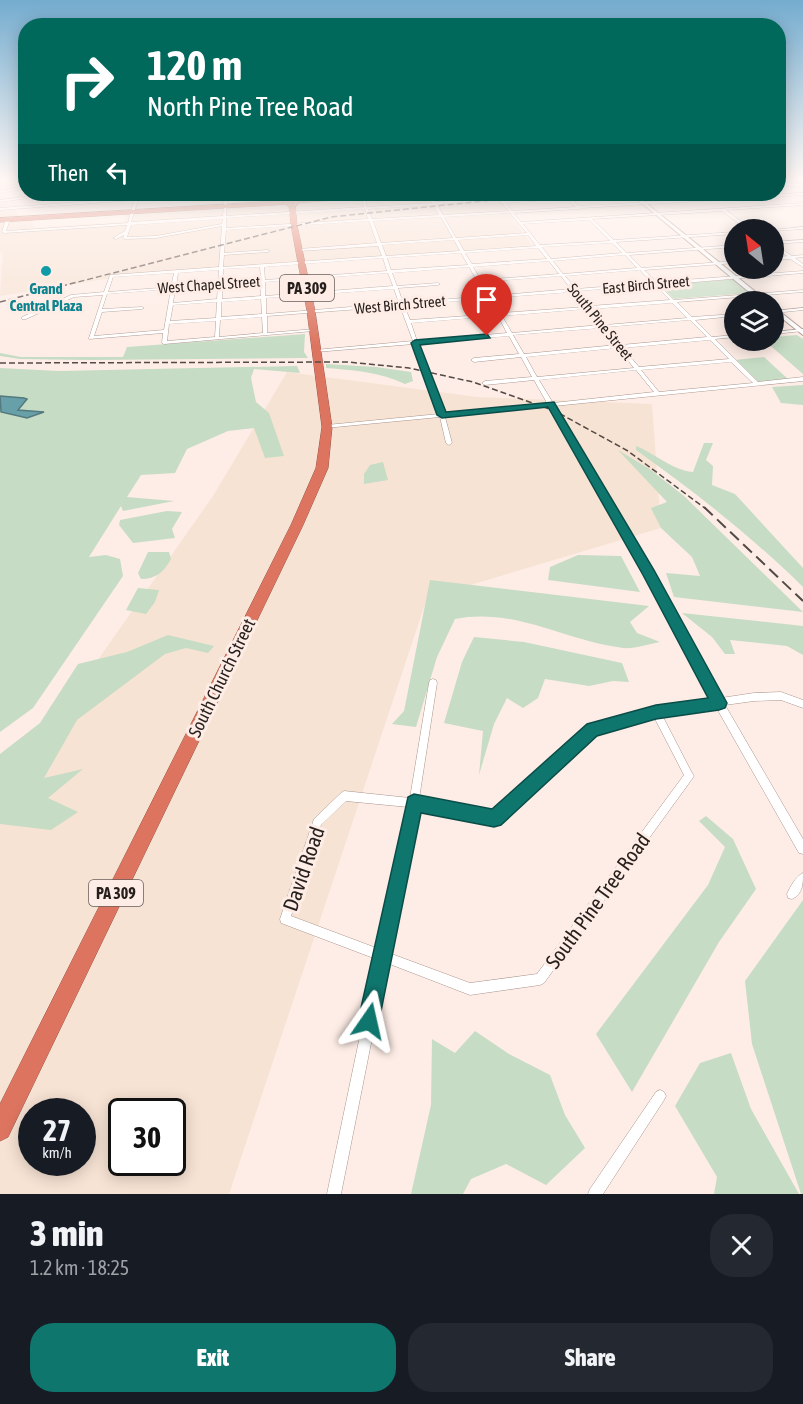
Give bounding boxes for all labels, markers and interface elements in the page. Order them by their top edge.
text: 120 m [147,41,242,89]
icon: right [48,42,126,120]
text: North Pine Tree Road [147,91,354,122]
icon: left [101,156,134,189]
text: Then [48,160,89,186]
north arrow [724,219,784,279]
map controls [724,219,784,351]
marker: Grand Central Plaza [39,264,53,278]
street label: West Chapel Street [157,272,261,297]
street label: East Birch Street [601,272,690,297]
pin [461,274,512,336]
road number: PA 309 [280,275,334,301]
place label: Grand Central Plaza [10,280,83,314]
street label: South Pine Street [564,280,637,363]
icon: arrive [470,283,503,316]
button: layers [724,291,784,351]
street label: West Birch Street [354,292,446,317]
street label: South Church Street [184,615,259,740]
street label: David Road [277,823,329,914]
street label: South Pine Tree Road [540,828,654,973]
road number: PA 309 [89,880,143,906]
position arrow [337,989,401,1053]
speed limit sign: 30 [108,1098,186,1176]
text: 27 [43,1113,71,1147]
text: km/h [42,1144,72,1161]
text: 3 min [30,1212,104,1254]
button: close [710,1214,773,1277]
text: 1.2 km · 18:25 [30,1256,129,1279]
button: Exit [30,1323,396,1392]
button: Share [408,1323,773,1392]

